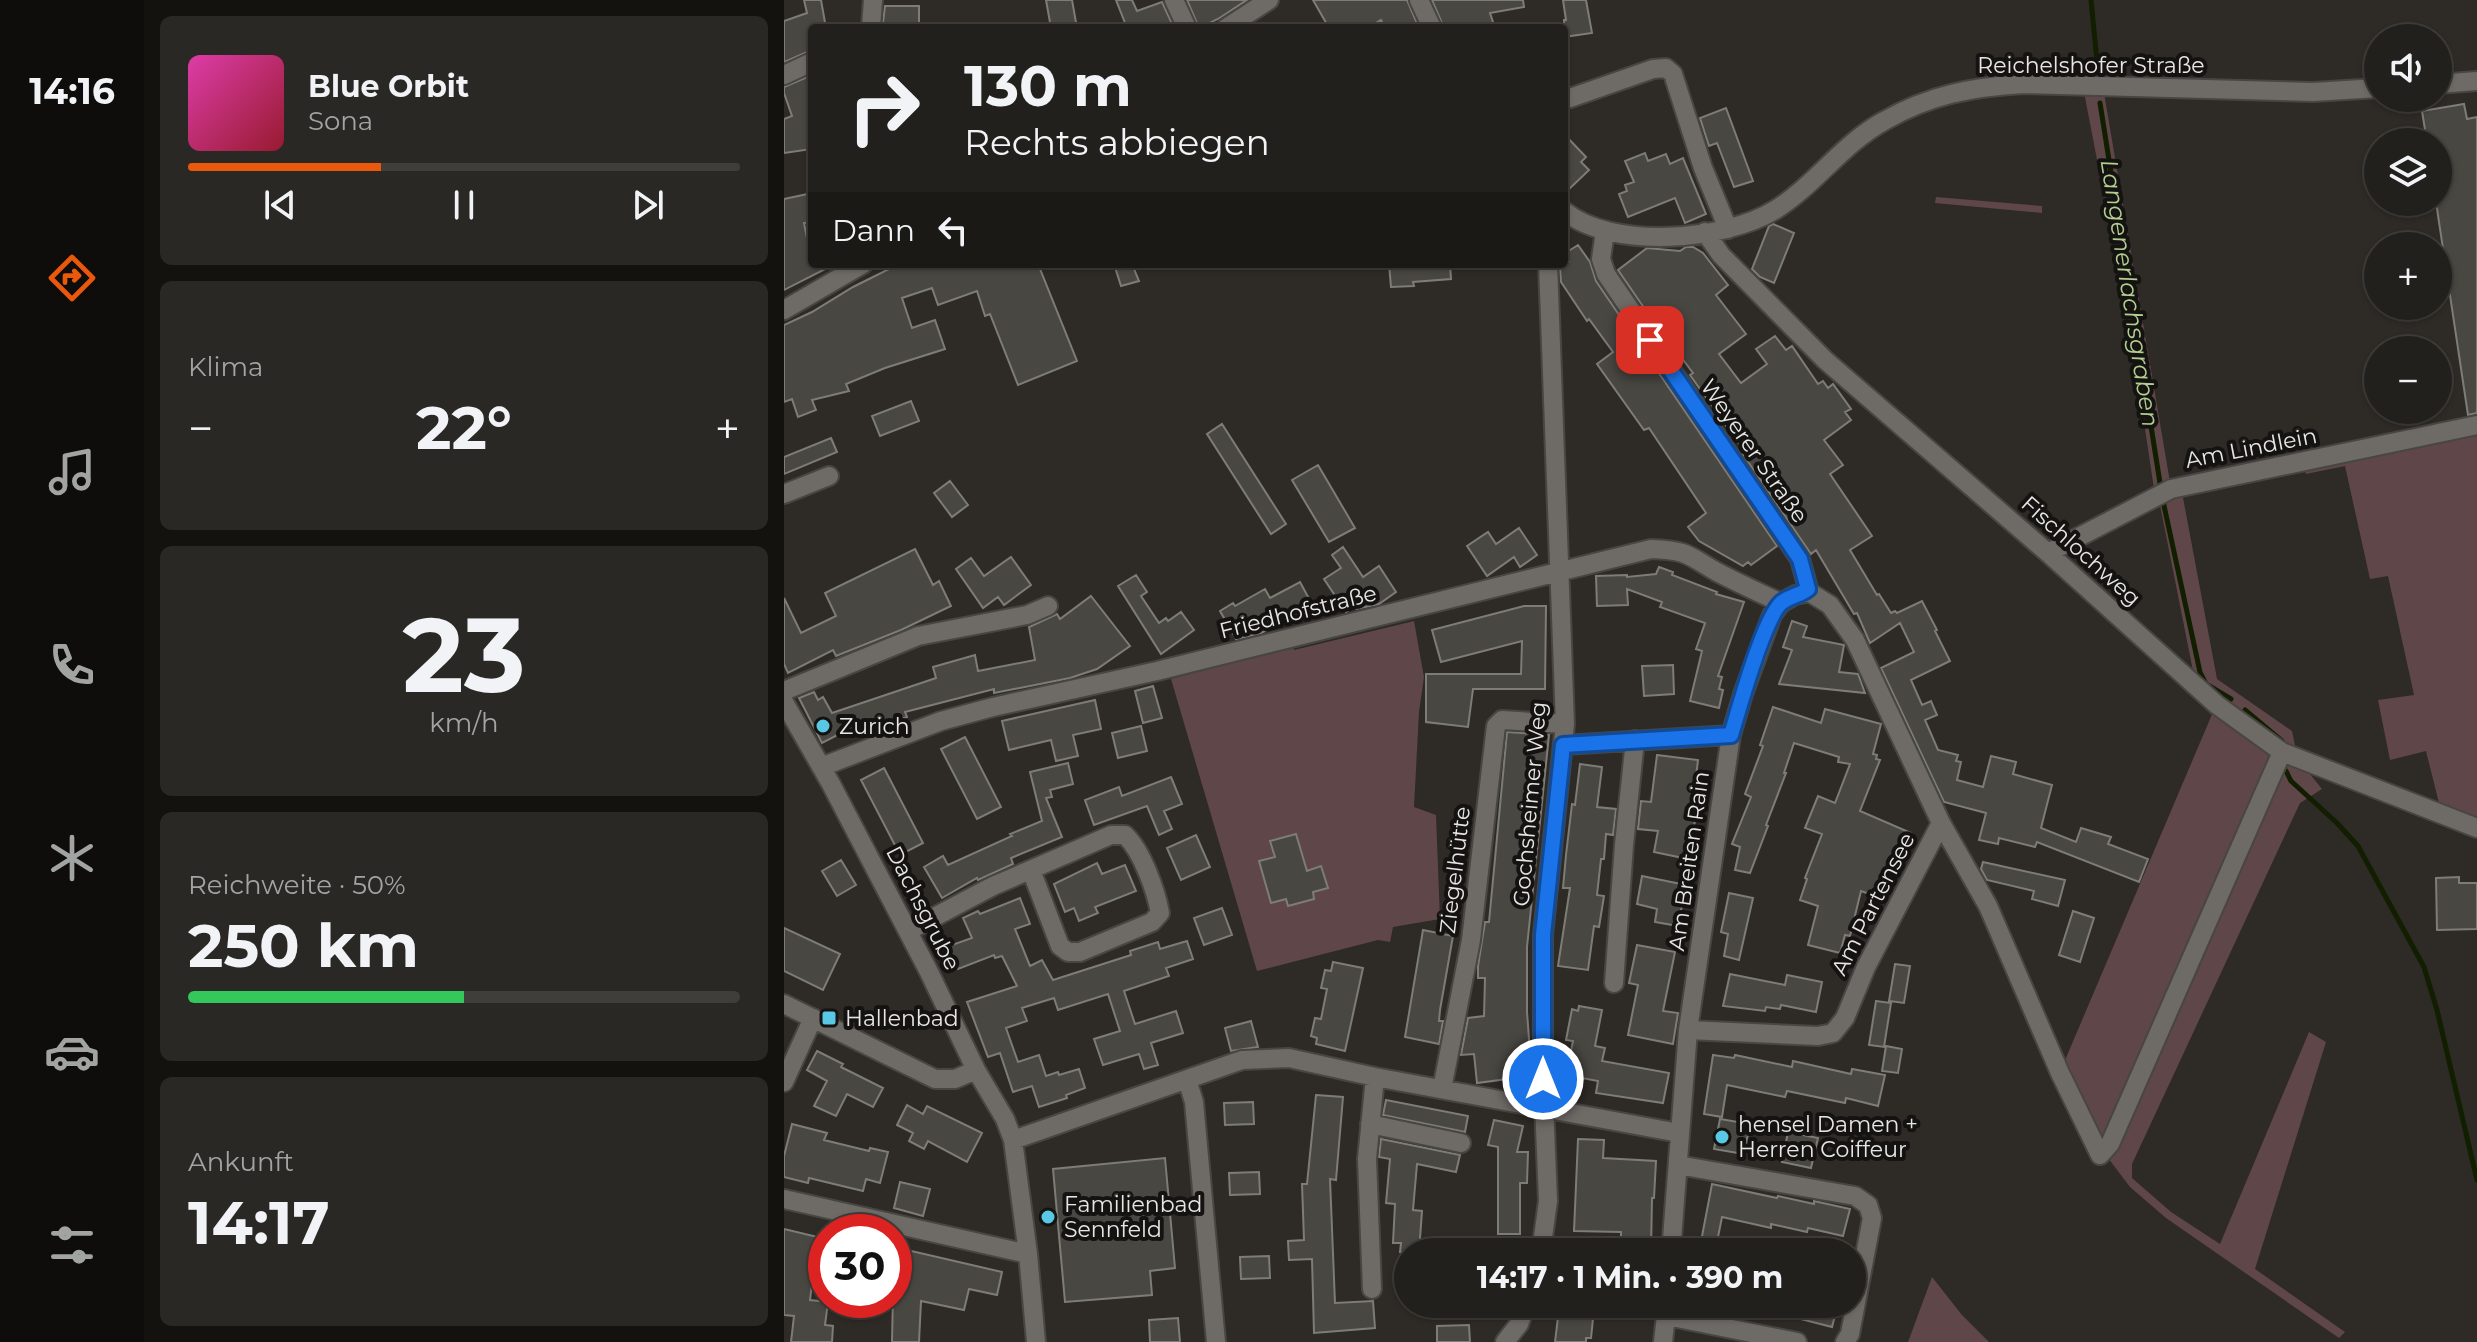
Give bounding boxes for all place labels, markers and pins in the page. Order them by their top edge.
pin [1616,306,1684,374]
place label: Zurich [839,713,910,740]
marker: Zurich [814,717,832,735]
place label: Hallenbad [845,1005,959,1032]
marker: Hallenbad [820,1009,838,1027]
place label: hensel Damen + Herren Coiffeur [1738,1111,1918,1163]
marker: hensel Damen + Herren Coiffeur [1713,1128,1731,1146]
place label: Familienbad Sennfeld [1064,1191,1202,1243]
marker: Familienbad Sennfeld [1039,1208,1057,1226]

